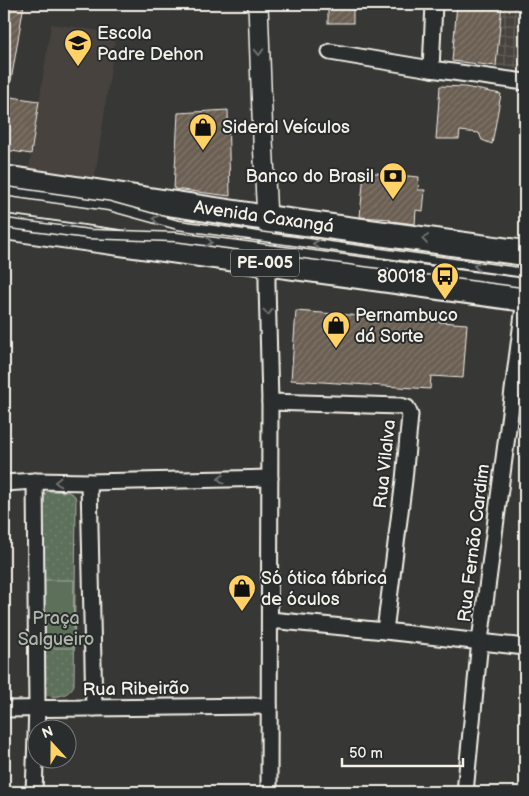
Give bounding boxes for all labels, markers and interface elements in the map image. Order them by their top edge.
place label: Escola Padre Dehon [97,23,204,65]
school or university icon: Escola Padre Dehon [63,28,93,67]
one-way arrow [254,49,265,57]
shop icon: Sideral Veículos [188,112,218,151]
place label: Sideral Veículos [222,117,350,138]
bank icon: Banco do Brasil [378,161,408,200]
place label: Banco do Brasil [245,166,374,187]
street label: Avenida Caxangá [193,197,335,237]
one-way arrow [152,214,160,224]
one-way arrow [421,235,429,245]
one-way arrow [205,236,213,246]
one-way arrow [312,239,320,250]
road number: PE-005 [231,250,299,276]
bus stop icon: 80018 [430,261,460,300]
one-way arrow [473,261,481,272]
place label: 80018 [377,266,426,287]
place label: Pernambuco dá Sorte [355,305,458,347]
one-way arrow [263,308,273,316]
shop icon: Pernambuco dá Sorte [321,310,351,349]
street label: Rua Vilalva [370,418,400,510]
street label: Rua Fernão Cardim [454,463,494,623]
one-way arrow [217,474,224,484]
one-way arrow [54,476,62,487]
place label: Só ótica fábrica de óculos [261,568,387,610]
shop icon: Só ótica fábrica de óculos [227,573,257,612]
park label: Praça Salgueiro [18,608,94,650]
street label: Rua Ribeirão [83,678,189,700]
north arrow [28,718,78,768]
text: N [40,723,55,742]
scale bar [342,736,463,768]
text: 50 m [349,744,383,763]

